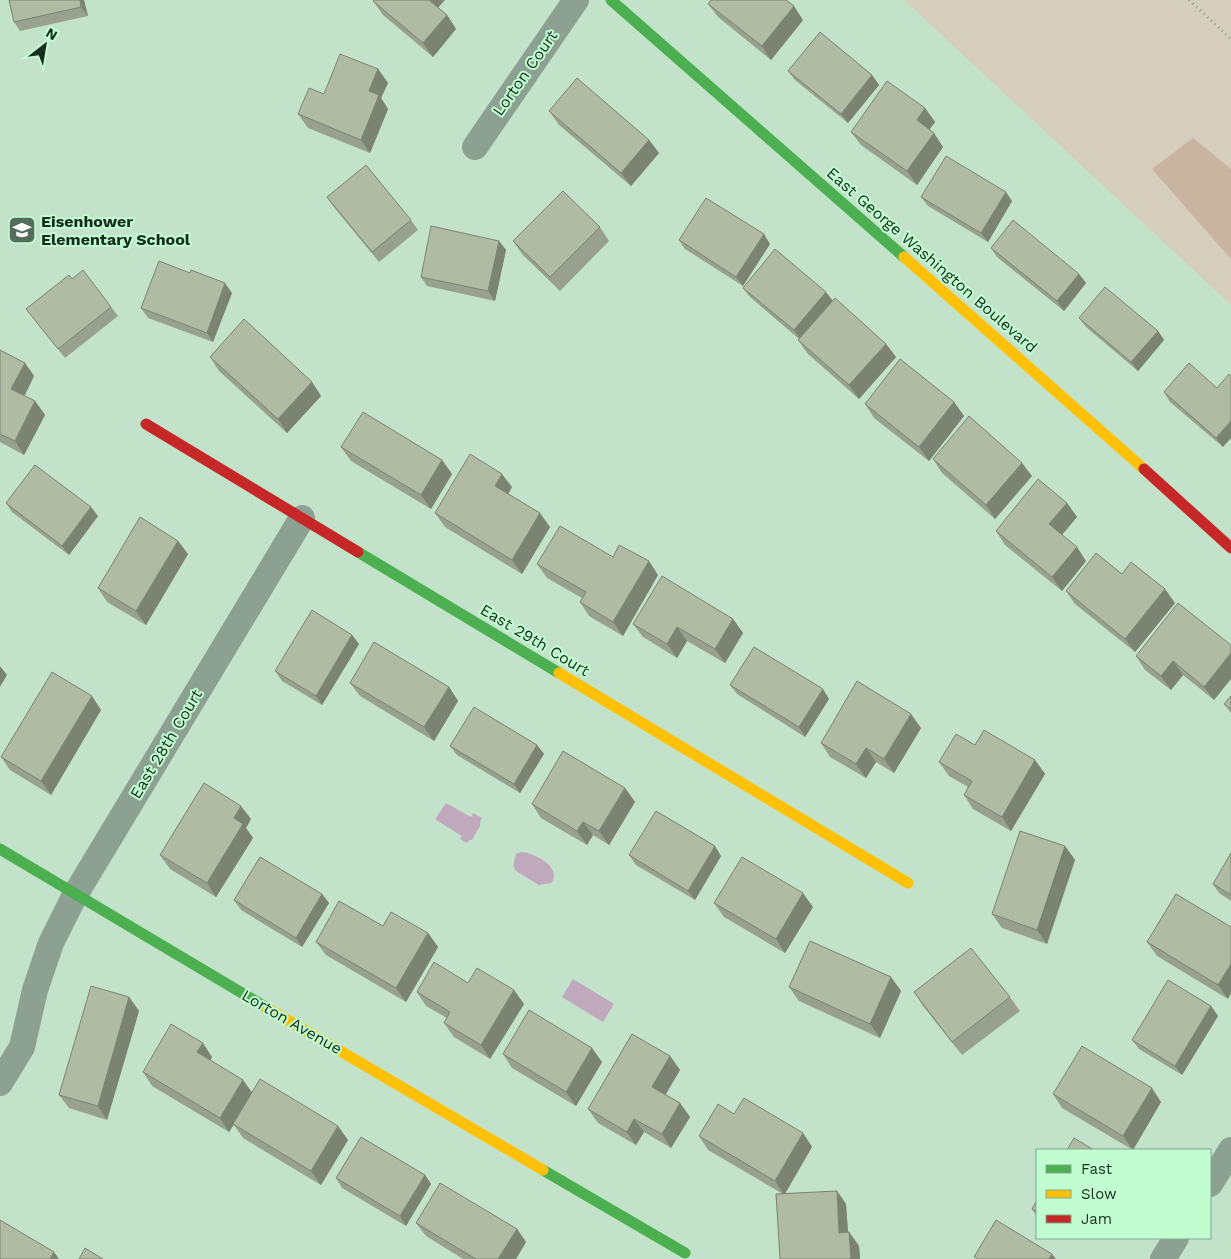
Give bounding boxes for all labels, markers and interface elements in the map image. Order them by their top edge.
north arrow [20,20,70,70]
text: N [43,24,60,43]
street label: Lorton Court [489,26,562,119]
street label: East George Washington Boulevard [823,163,1041,357]
place label: Eisenhower Elementary School [41,212,191,249]
school or university icon: Eisenhower Elementary School [7,215,37,245]
street label: East 29th Court [477,600,593,680]
street label: East 28th Court [126,686,206,802]
street label: Lorton Avenue [238,986,346,1058]
legend [1036,1149,1211,1239]
text: Fast [1081,1160,1113,1178]
text: Slow [1081,1185,1117,1203]
text: Jam [1081,1210,1112,1228]

